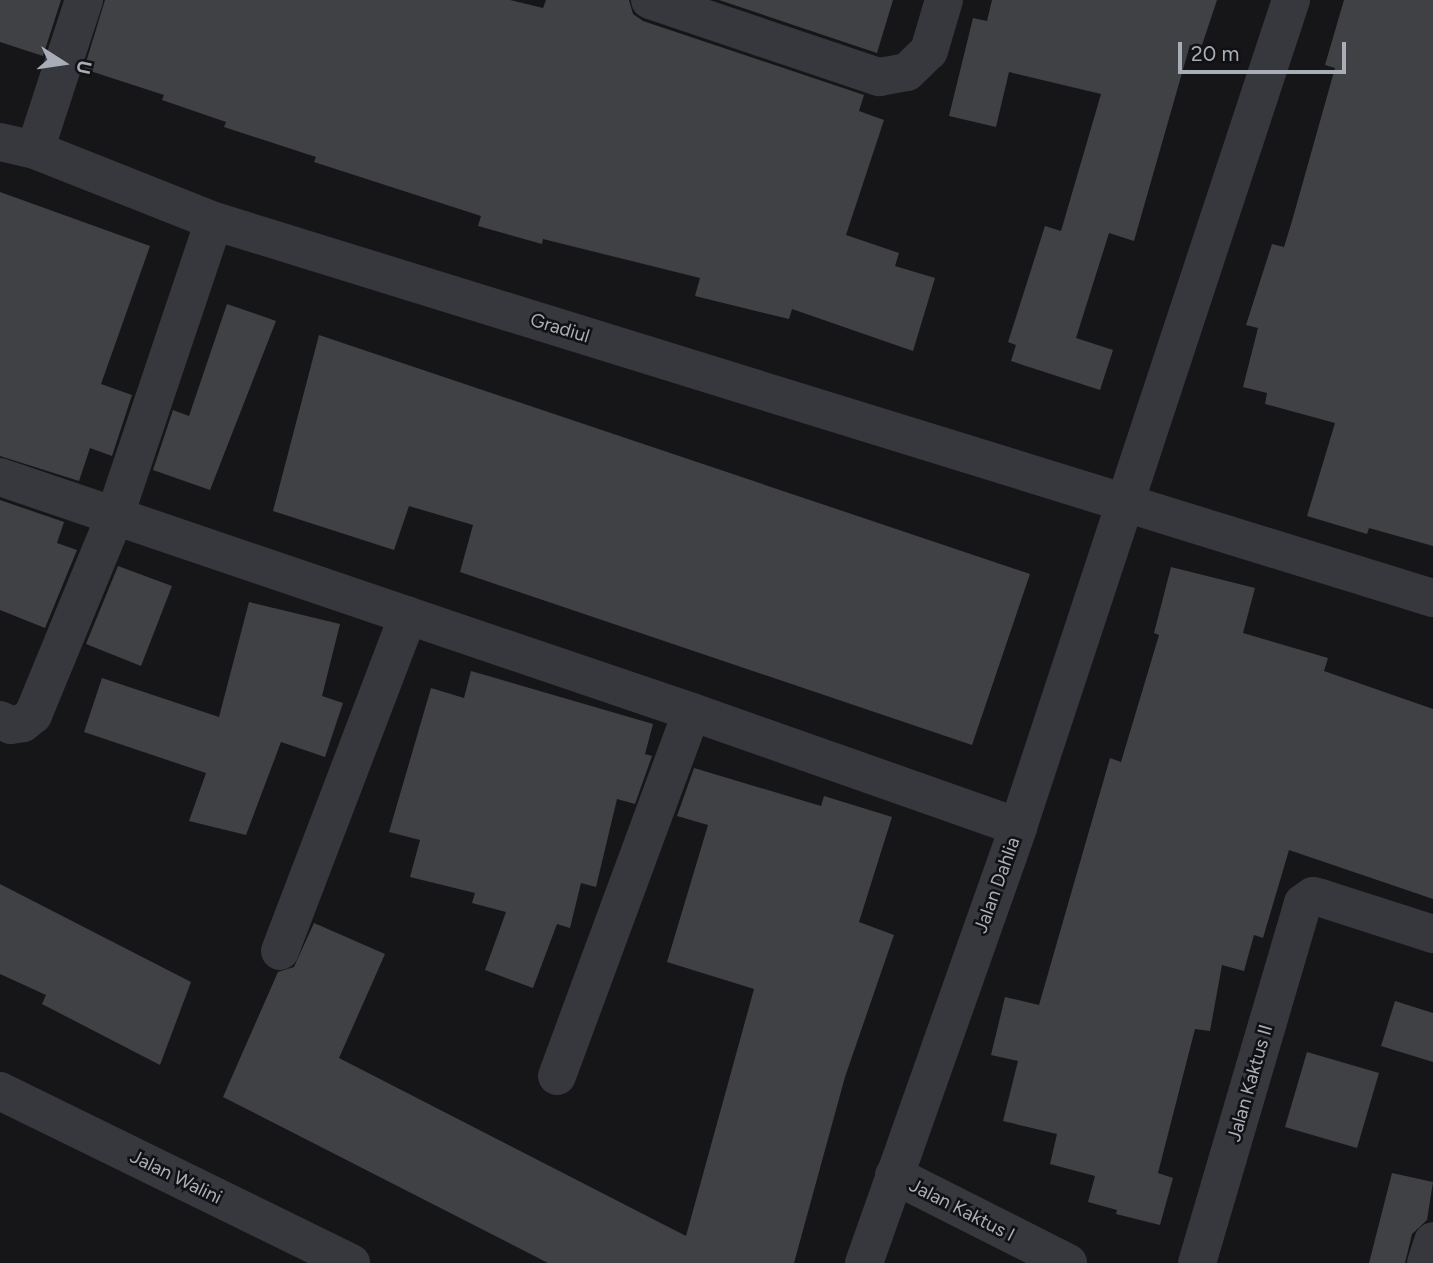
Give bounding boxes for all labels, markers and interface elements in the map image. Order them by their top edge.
north arrow [28,28,98,98]
scale bar [1181,28,1349,72]
text: 20 m [1191,41,1239,66]
text: U [71,59,97,76]
street label: Gradiul [528,308,592,348]
street label: Jalan Dahlia [969,834,1025,936]
street label: Jalan Kaktus II [1222,1022,1278,1144]
street label: Jalan Walini [126,1145,226,1209]
street label: Jalan Kaktus I [905,1174,1019,1246]

